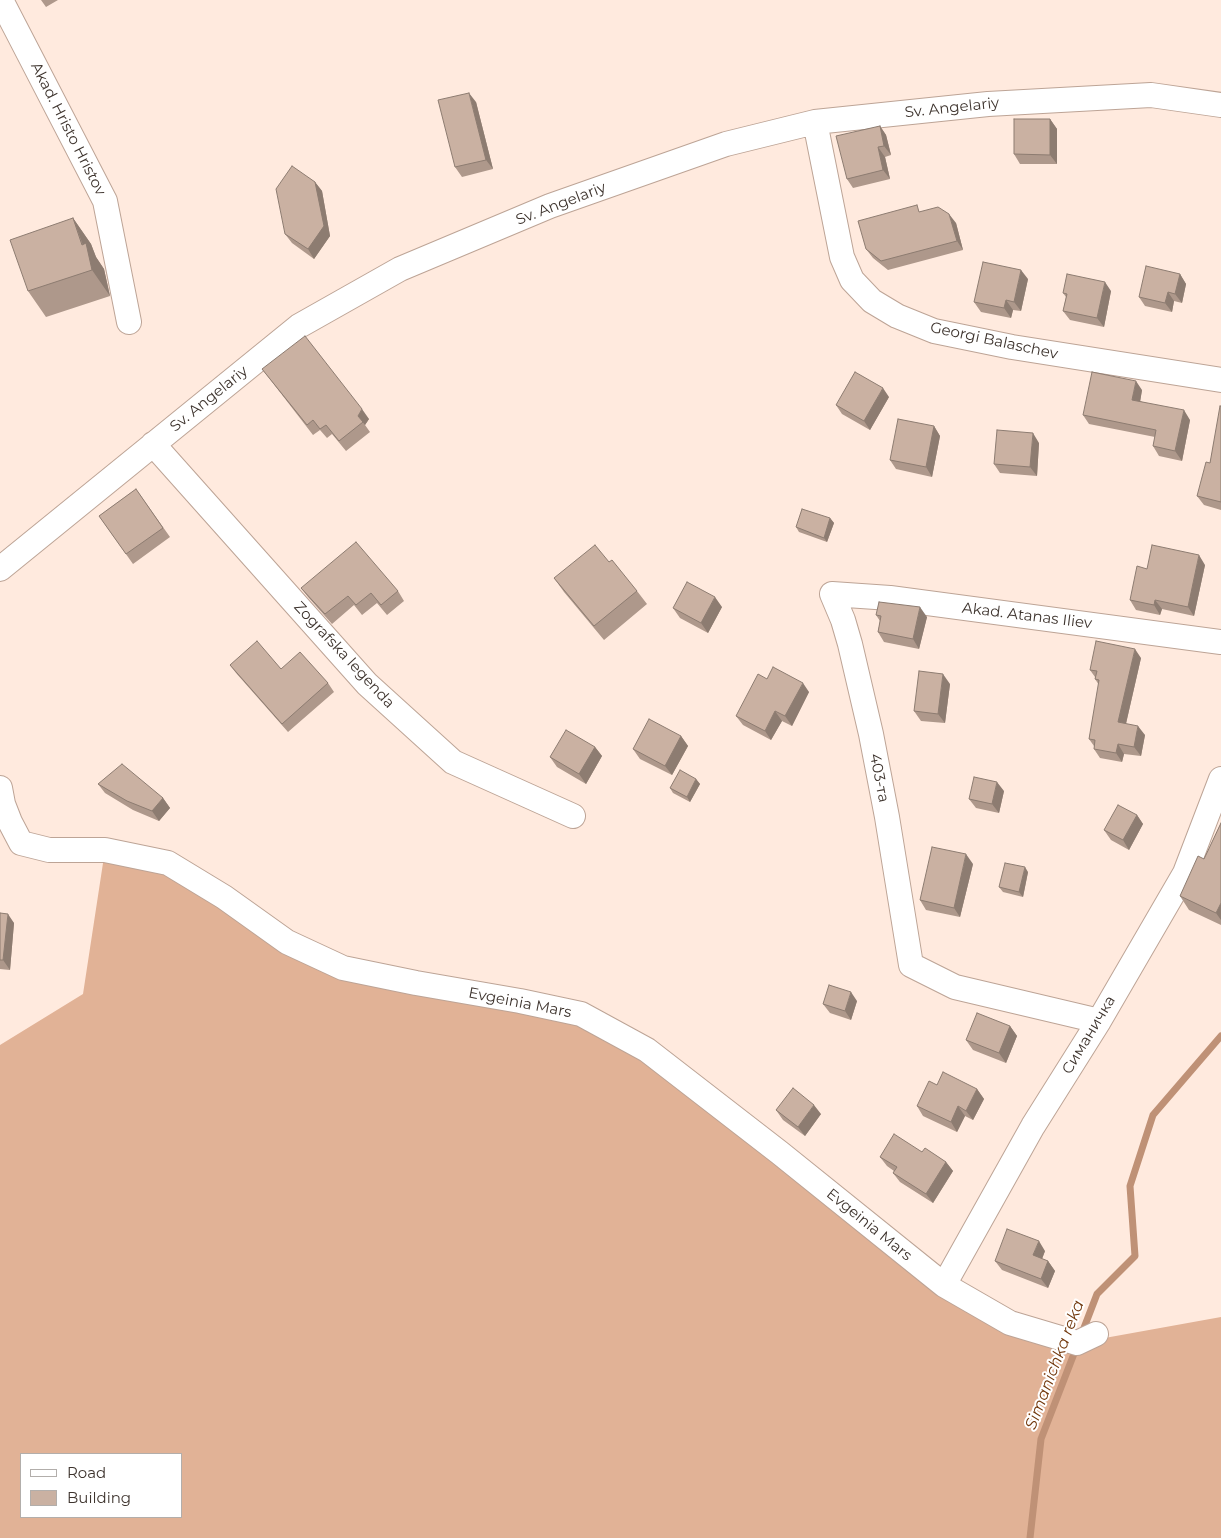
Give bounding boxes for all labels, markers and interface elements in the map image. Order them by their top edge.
street label: Akad. Hristo Hristov [27,59,109,199]
street label: Sv. Angelariy [904,94,1000,122]
street label: Sv. Angelariy [513,179,609,229]
street label: Georgi Balaschev [929,319,1059,363]
street label: Sv. Angelariy [166,362,252,436]
street label: Zografska legenda [290,598,398,712]
street label: Akad. Atanas Iliev [961,599,1093,633]
street label: 403-та [865,752,893,804]
street label: Evgeinia Mars [467,984,573,1022]
street label: Симаничка [1059,992,1119,1078]
street label: Evgeinia Mars [823,1185,915,1265]
water label: Simanichka reka [1022,1298,1088,1432]
legend [20,1453,182,1518]
text: Road [67,1463,106,1482]
text: Building [67,1488,131,1507]

